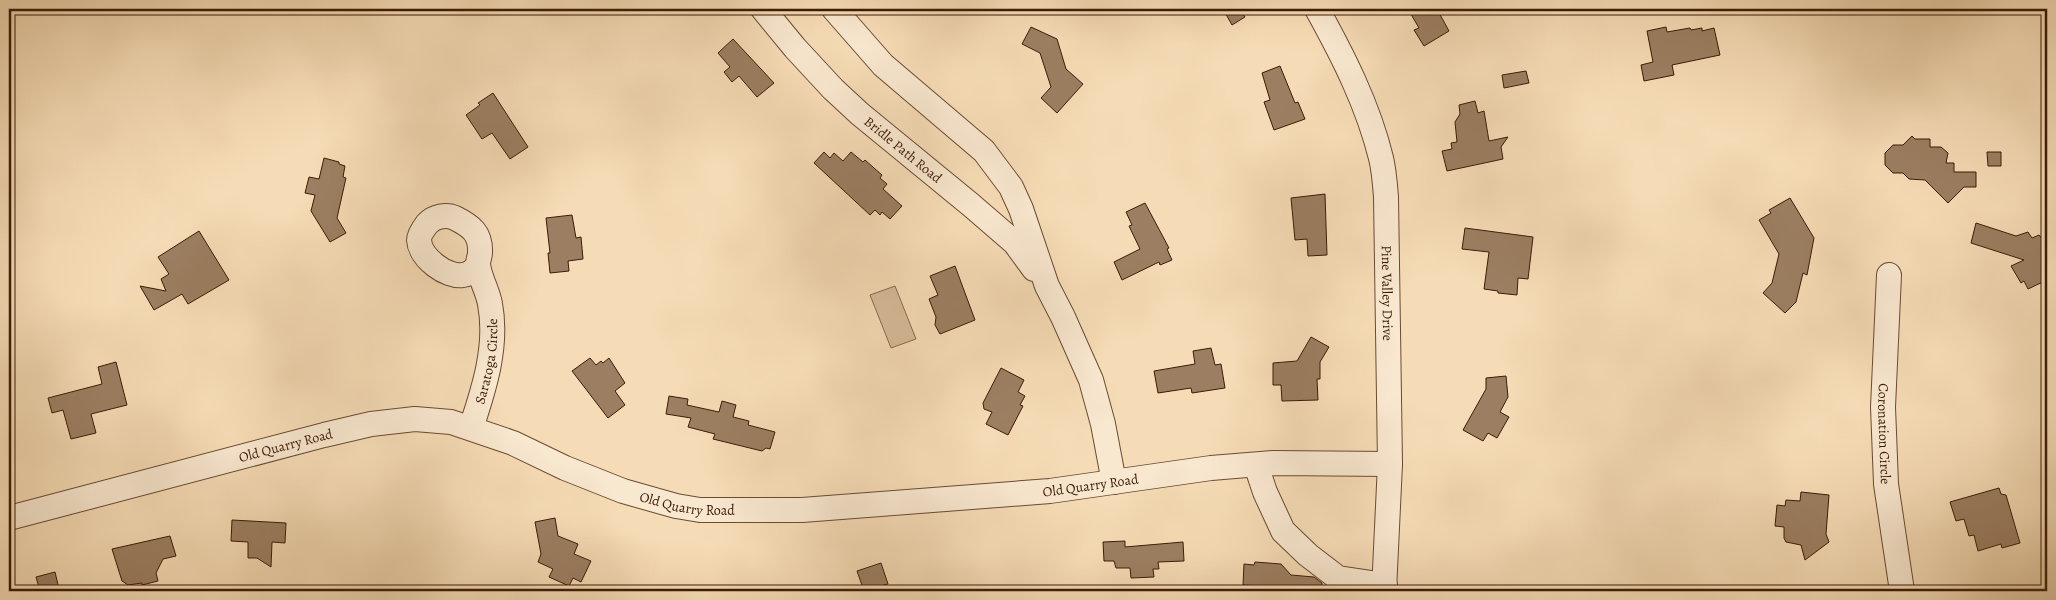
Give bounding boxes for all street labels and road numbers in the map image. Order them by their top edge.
street label: Bridle Path Road [860,112,947,187]
street label: Pine Valley Drive [1377,245,1398,341]
street label: Saratoga Circle [470,318,502,406]
street label: Coronation Circle [1873,383,1896,485]
street label: Old Quarry Road [236,424,335,467]
street label: Old Quarry Road [1042,469,1140,501]
street label: Old Quarry Road [638,487,735,520]

